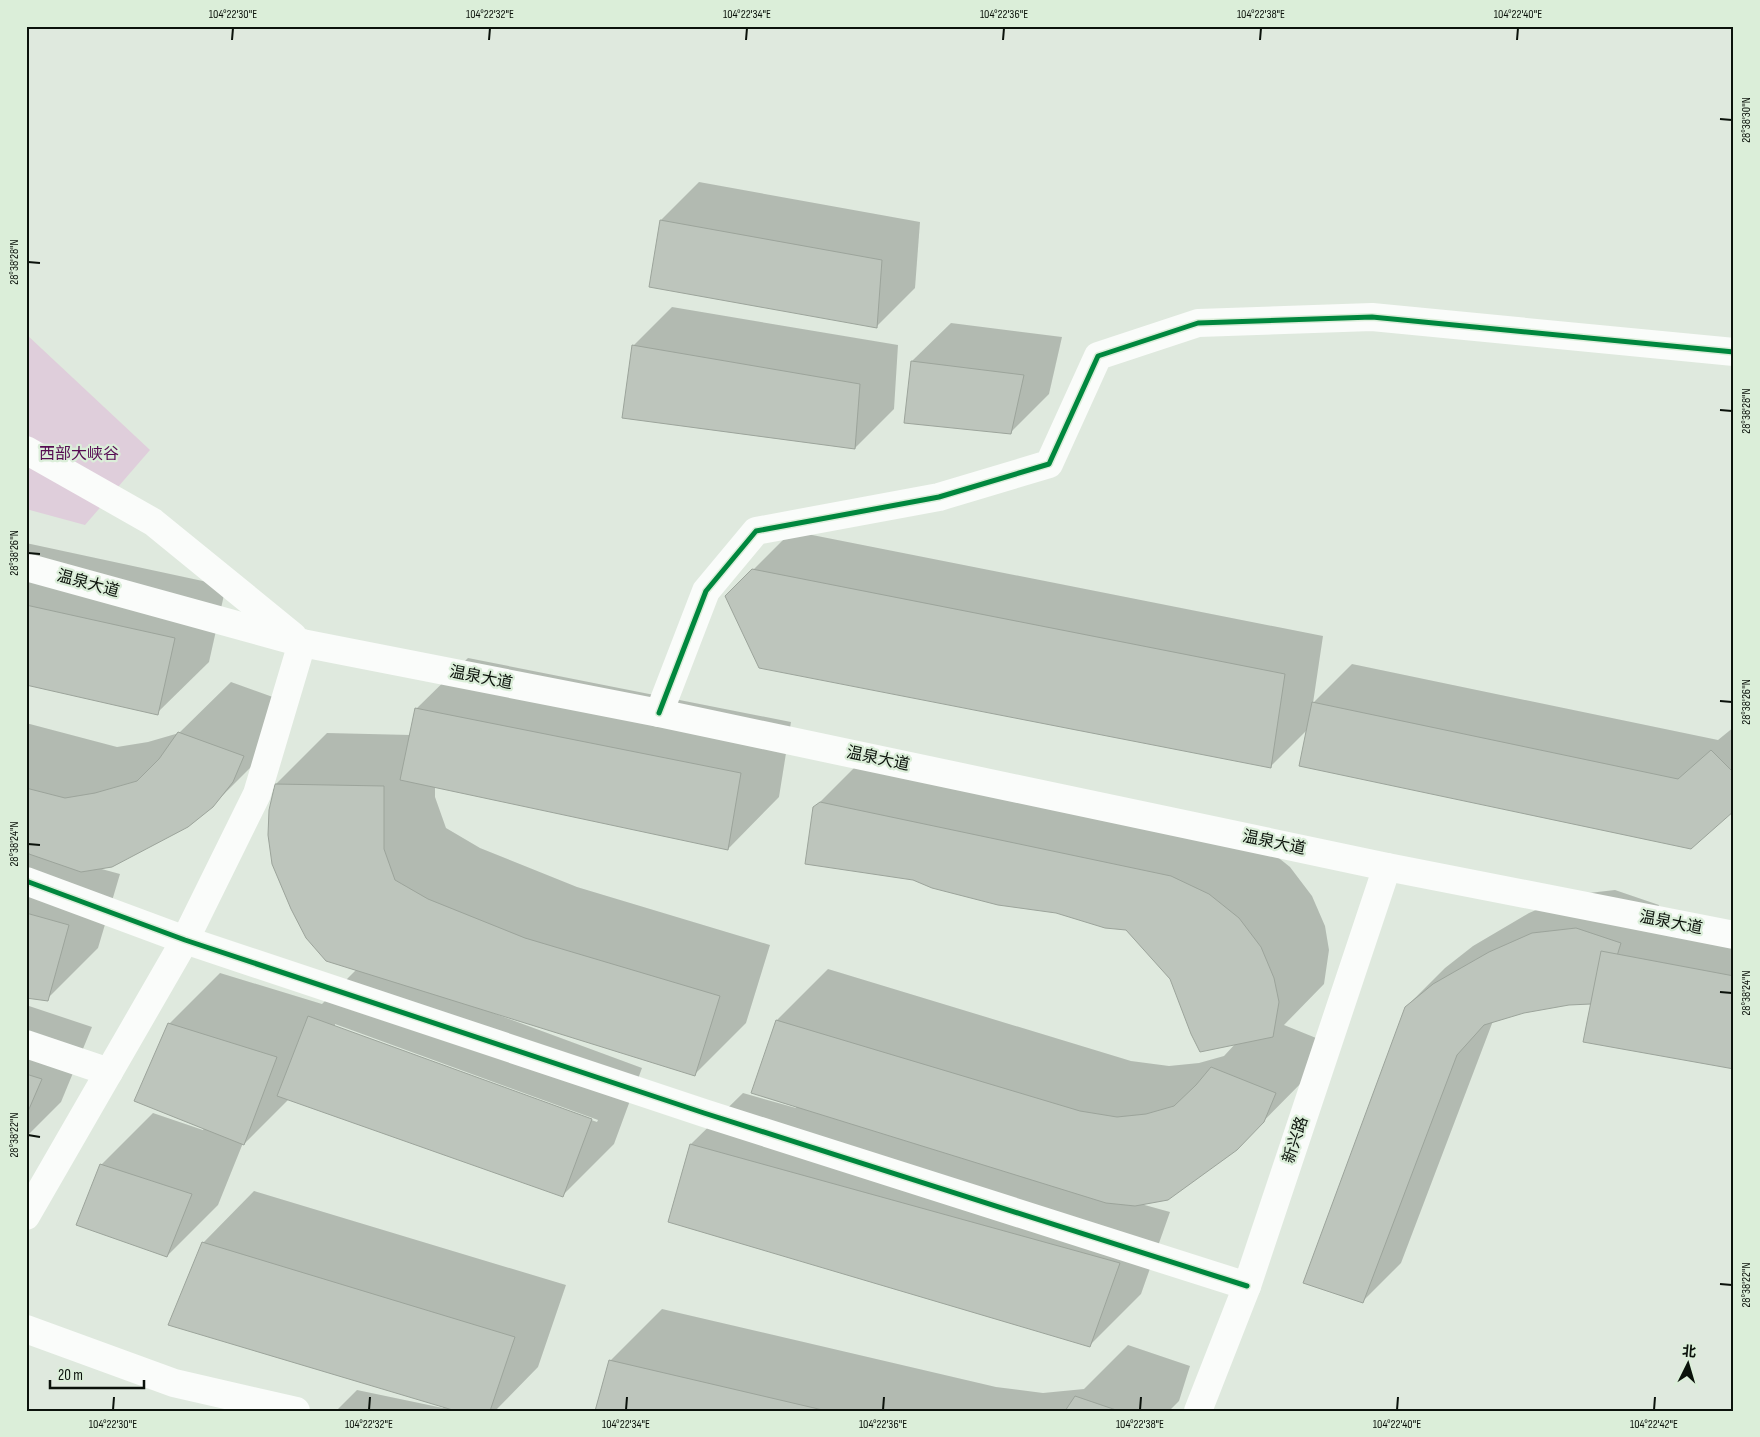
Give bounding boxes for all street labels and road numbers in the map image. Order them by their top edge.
street label: 温泉大道 [55,567,121,601]
street label: 温泉大道 [448,663,514,693]
street label: 温泉大道 [845,743,911,775]
street label: 温泉大道 [1241,827,1307,859]
street label: 温泉大道 [1638,908,1704,938]
street label: 新兴路 [1280,1114,1312,1166]

